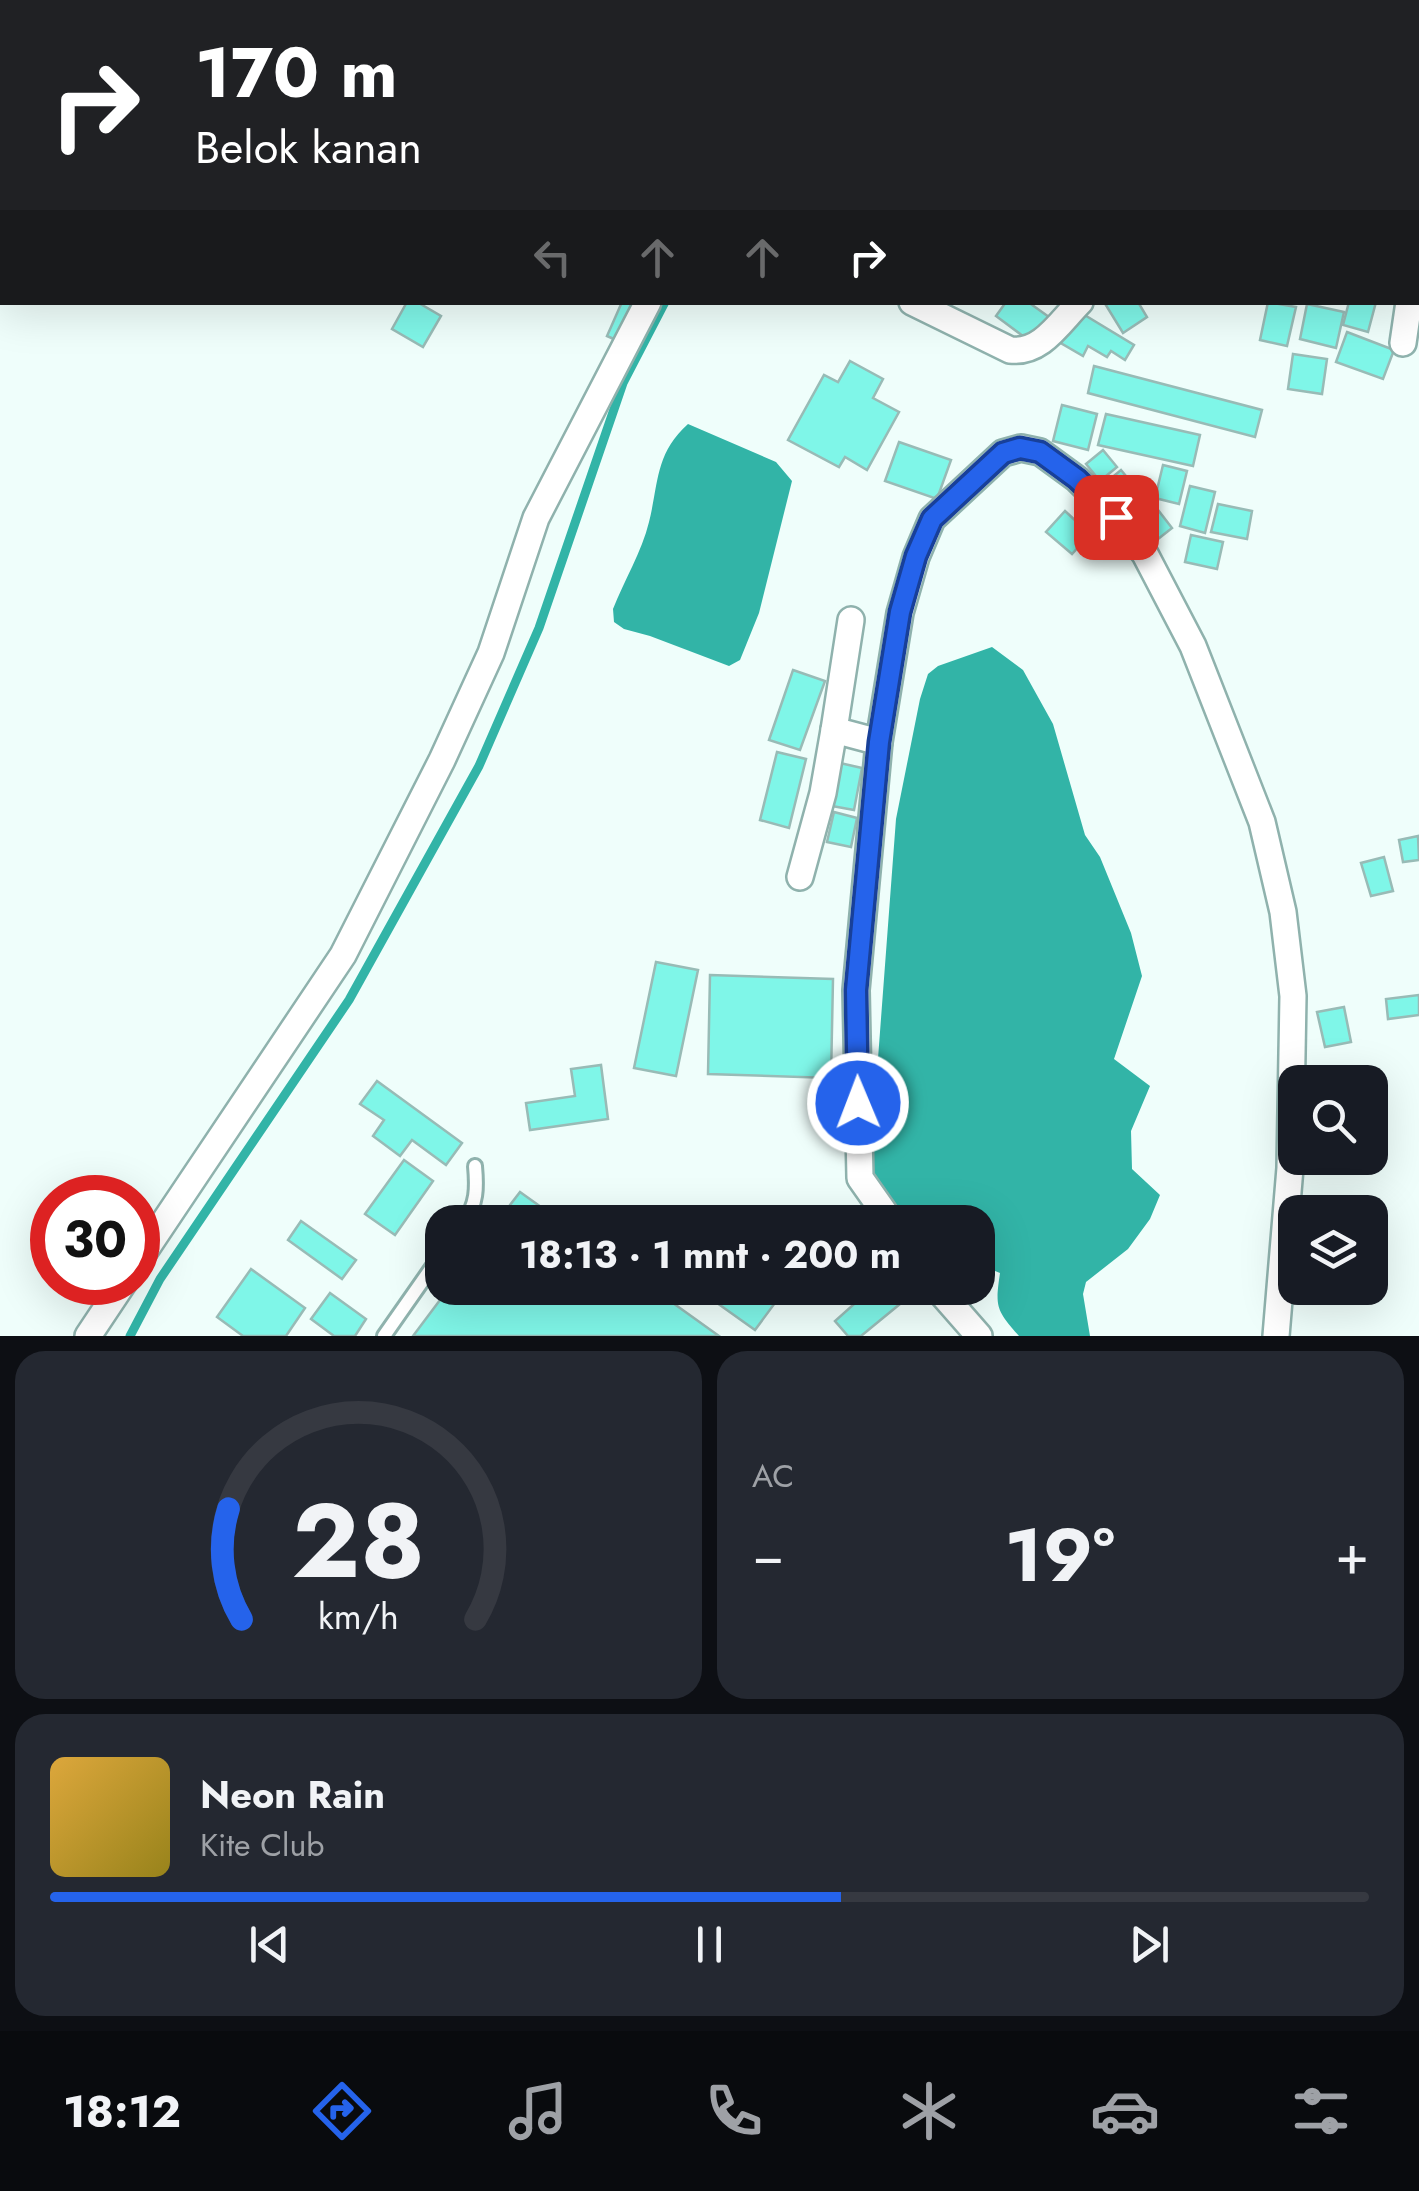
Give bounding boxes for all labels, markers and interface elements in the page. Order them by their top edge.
text: 170 m [195,22,398,123]
icon: right [30,40,160,170]
text: Belok kanan [195,115,422,180]
icon: left [525,230,580,285]
icon: ahead [630,230,685,285]
icon: ahead [735,230,790,285]
icon: right [840,230,895,285]
pin [1074,475,1159,560]
icon: arrive [1089,490,1144,545]
position arrow [806,1051,910,1155]
map controls [1278,1065,1388,1305]
button: search [1278,1065,1388,1175]
speed limit sign: 30 [30,1175,160,1305]
button: layers [1278,1195,1388,1305]
text: 18:13 · 1 mnt · 200 m [519,1227,901,1282]
text: AC [752,1453,794,1499]
text: 28 [292,1466,425,1616]
text: 19° [1004,1501,1115,1609]
text: − [752,1515,784,1595]
text: + [1335,1515,1369,1595]
text: km/h [318,1591,399,1642]
text: Neon Rain [200,1767,385,1822]
text: Kite Club [200,1822,324,1868]
icon: previous [242,1917,297,1972]
icon: pause [682,1917,737,1972]
icon: next [1122,1917,1177,1972]
icon: directions [307,2076,377,2146]
icon: music [503,2076,573,2146]
icon: phone [699,2076,769,2146]
icon: climate [894,2076,964,2146]
icon: car [1090,2076,1160,2146]
icon: filters [1286,2076,1356,2146]
text: 18:12 [63,2079,181,2144]

